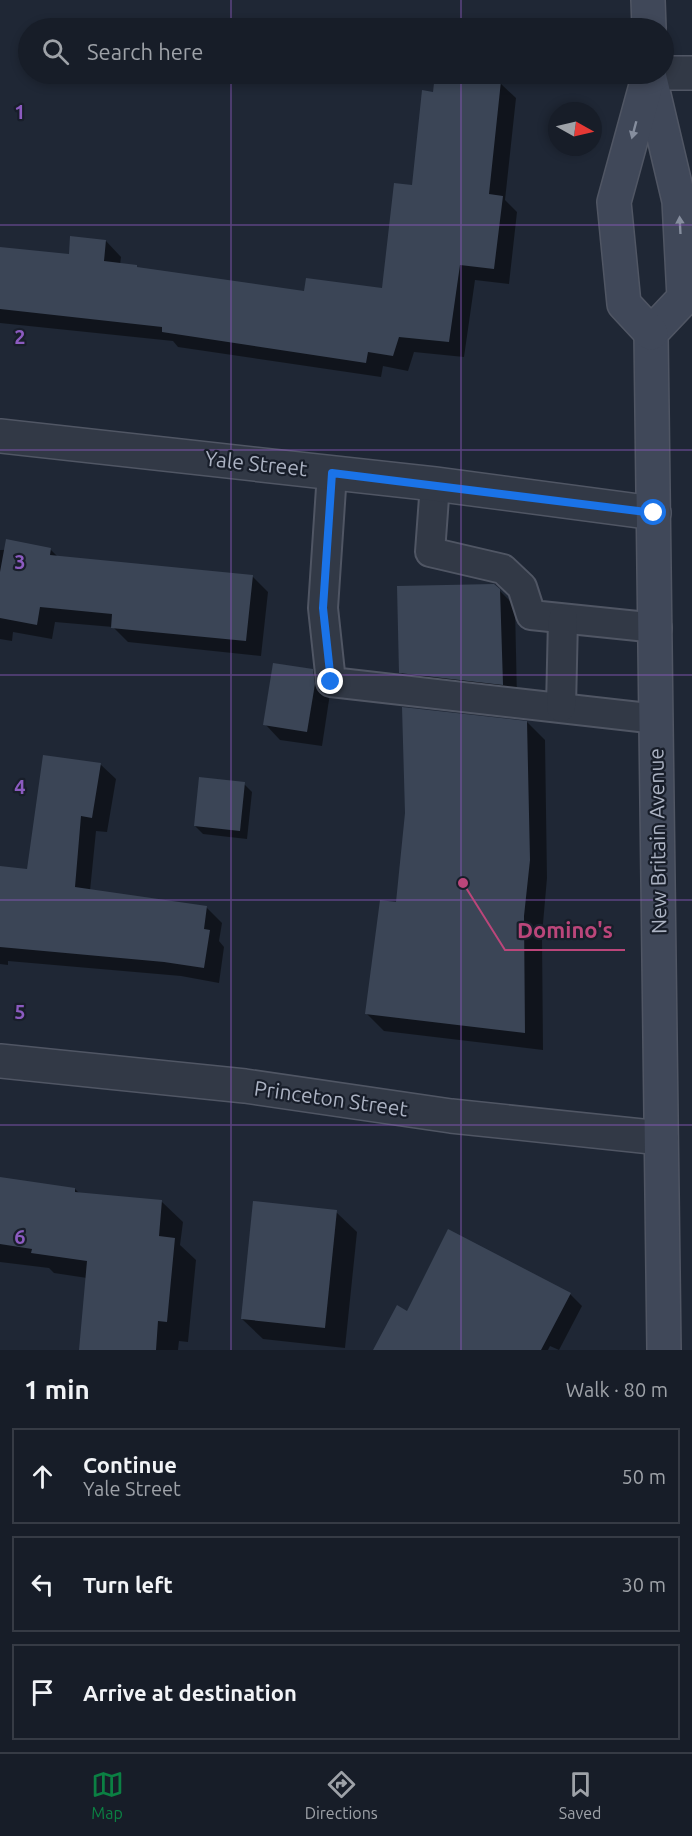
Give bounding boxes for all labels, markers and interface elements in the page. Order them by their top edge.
search box [18,18,674,84]
icon: search [39,35,72,68]
text: Search here [87,39,203,64]
text: 1 [14,100,26,123]
north arrow [548,102,602,156]
one-way arrow [629,121,638,139]
one-way arrow [675,215,684,234]
text: 2 [14,325,26,348]
street label: Yale Street [204,446,308,480]
route start [640,499,666,525]
text: 3 [14,550,26,573]
route end [317,668,343,694]
street label: New Britain Avenue [643,748,671,934]
text: 4 [14,775,26,798]
callout: Domino's [505,910,625,950]
text: Domino's [517,917,613,942]
text: 5 [14,1000,26,1023]
street label: Princeton Street [253,1075,409,1121]
text: 6 [14,1225,26,1248]
text: 1 min [24,1375,90,1404]
text: Walk · 80 m [566,1378,668,1401]
text: Continue [83,1452,177,1477]
icon: ahead [26,1460,59,1493]
text: 50 m [622,1465,666,1488]
text: Yale Street [83,1477,181,1500]
icon: left [26,1568,59,1601]
text: Turn left [83,1572,173,1597]
text: 30 m [622,1573,666,1596]
icon: arrive [26,1676,59,1709]
text: Arrive at destination [83,1680,297,1705]
tab: Map [91,1768,124,1822]
tab: Directions [305,1768,378,1822]
tab: Saved [559,1768,601,1822]

